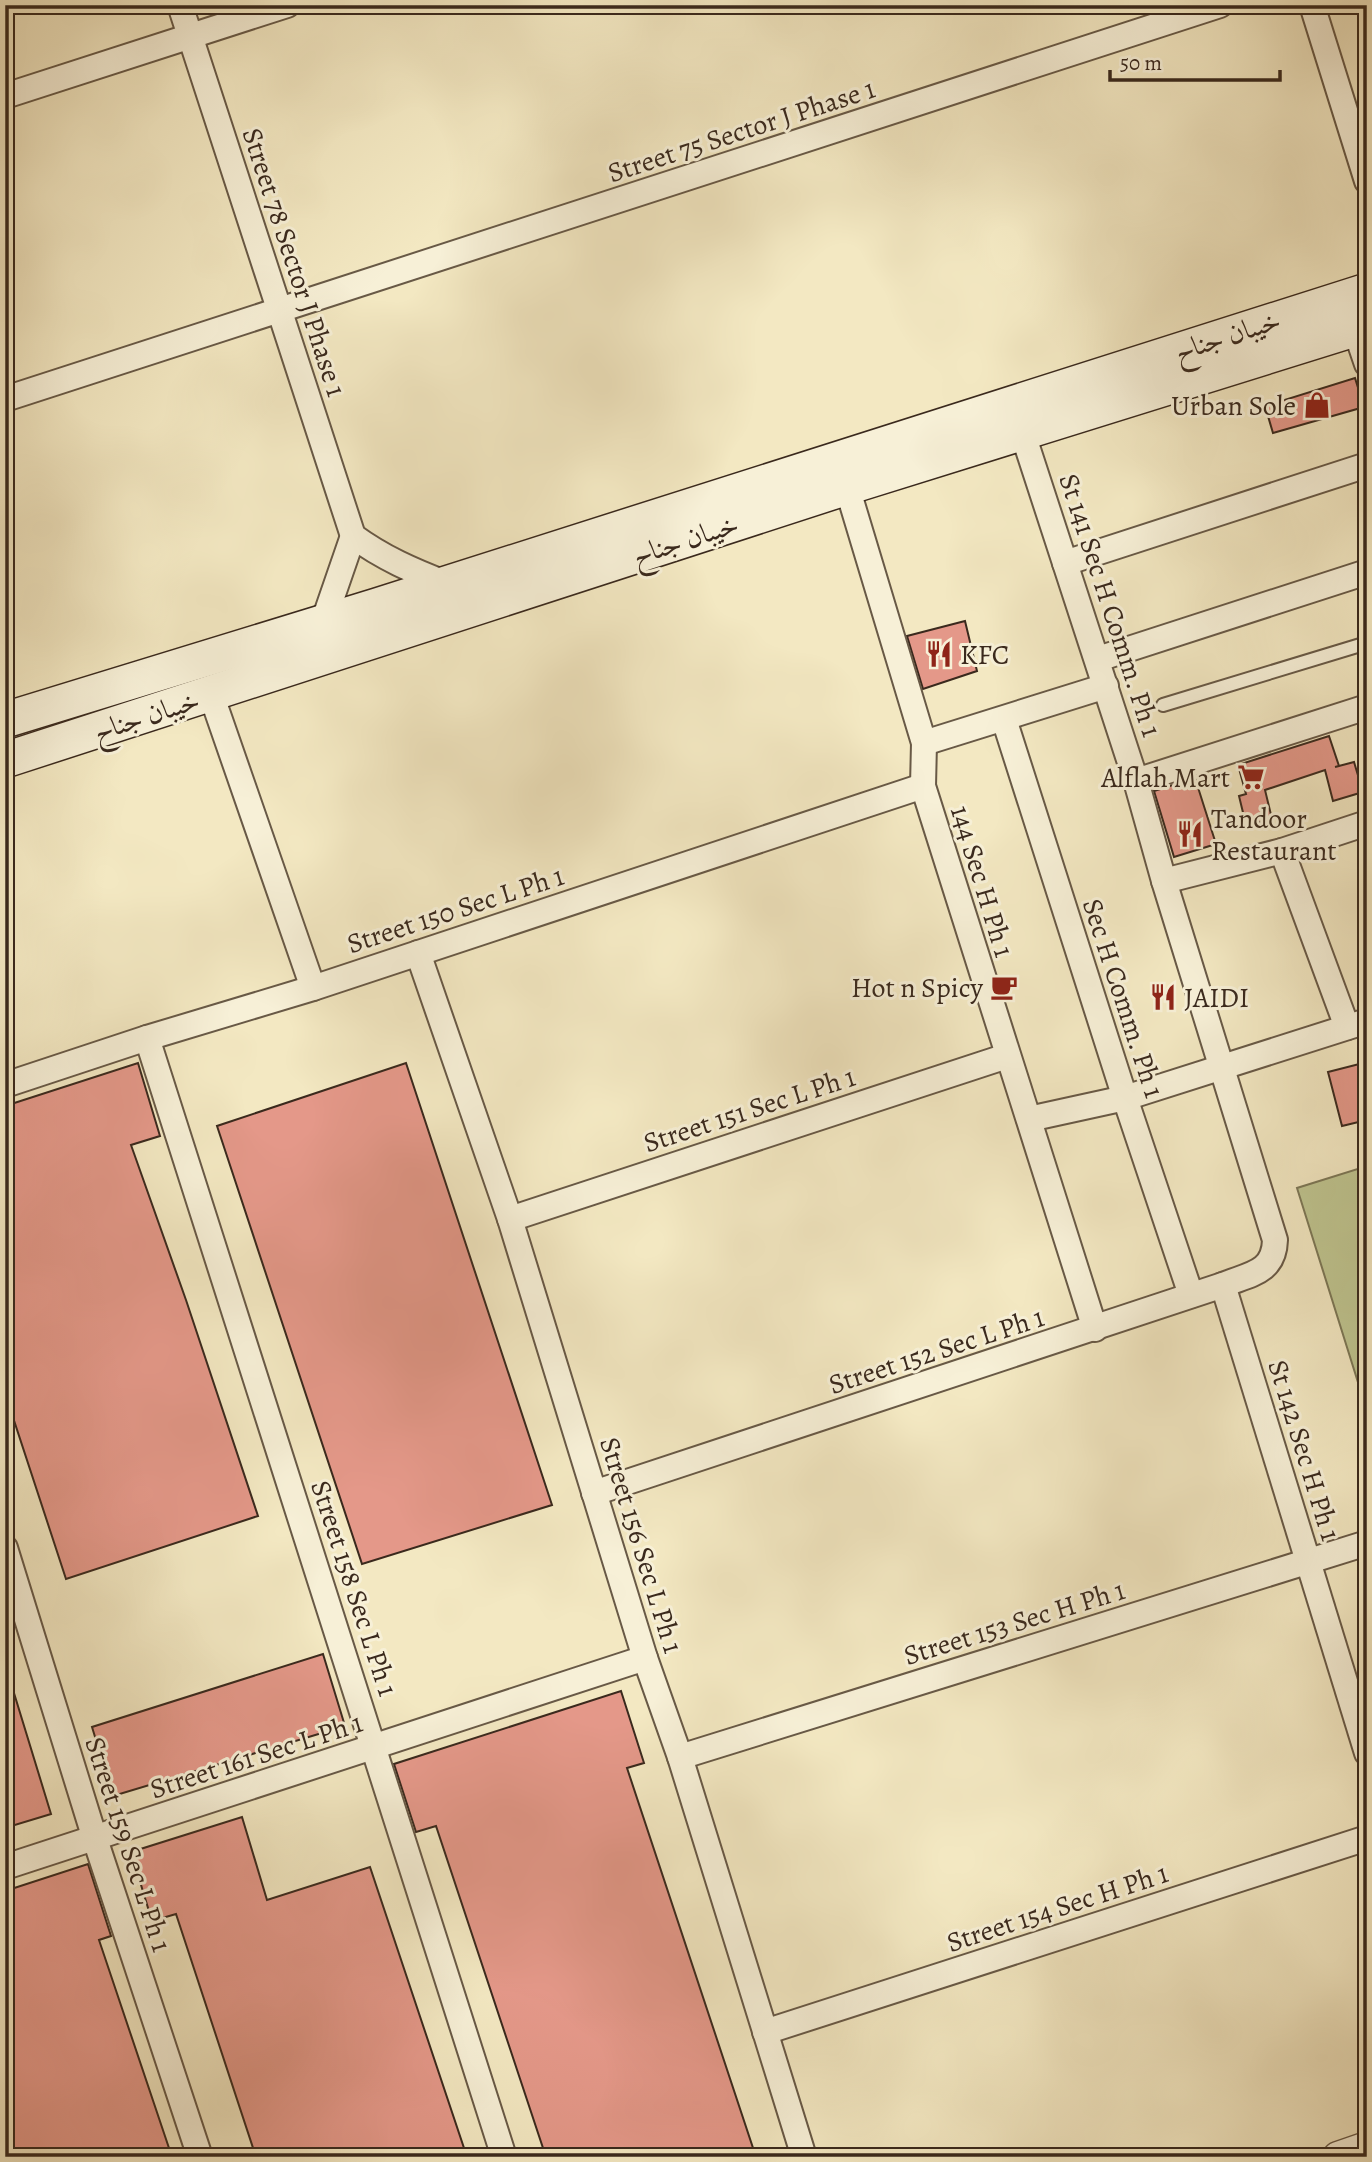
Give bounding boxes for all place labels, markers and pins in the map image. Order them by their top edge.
place label: Urban Sole [1171,387,1296,425]
shop icon: Urban Sole [1302,390,1332,420]
place label: KFC [960,636,1009,674]
restaurant icon: KFC [924,639,954,669]
place label: Alflah Mart [1100,759,1230,797]
supermarket icon: Alflah Mart [1236,762,1266,792]
place label: Tandoor Restaurant [1211,800,1337,870]
restaurant icon: Tandoor Restaurant [1175,819,1205,849]
place label: Hot n Spicy [851,969,983,1007]
cafe icon: Hot n Spicy [989,972,1019,1002]
place label: JAIDI [1184,979,1249,1017]
restaurant icon: JAIDI [1148,982,1178,1012]

